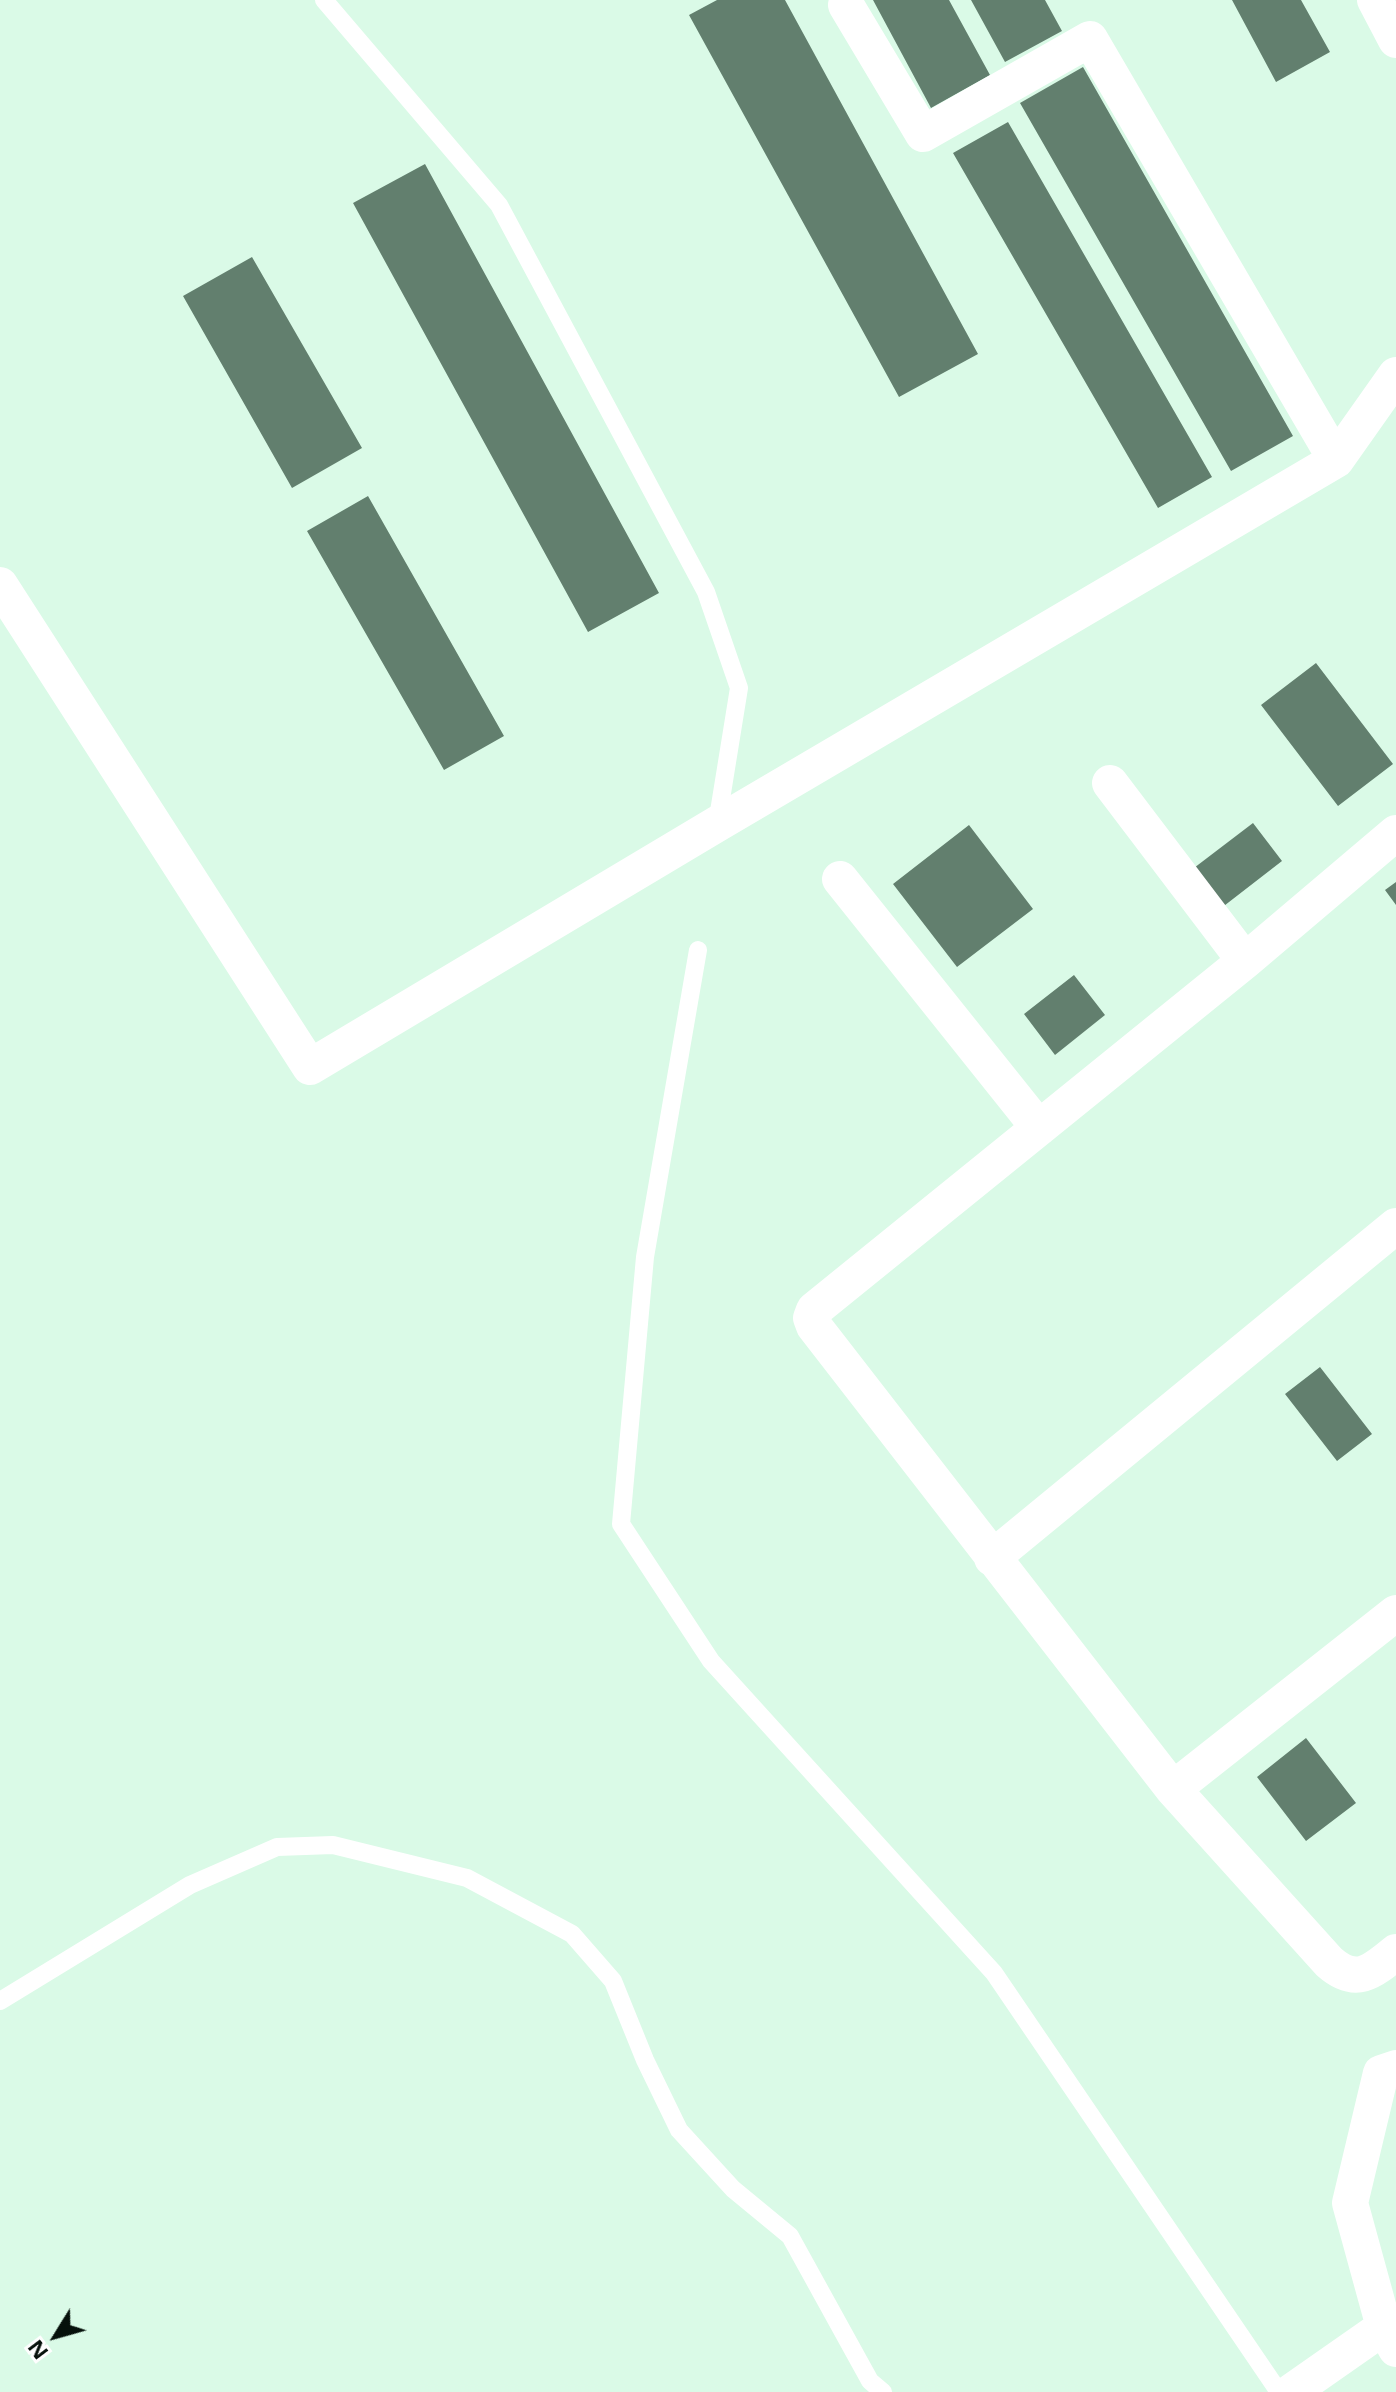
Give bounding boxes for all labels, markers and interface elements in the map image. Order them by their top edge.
north arrow [16,2296,96,2376]
text: N [19,2334,54,2367]

